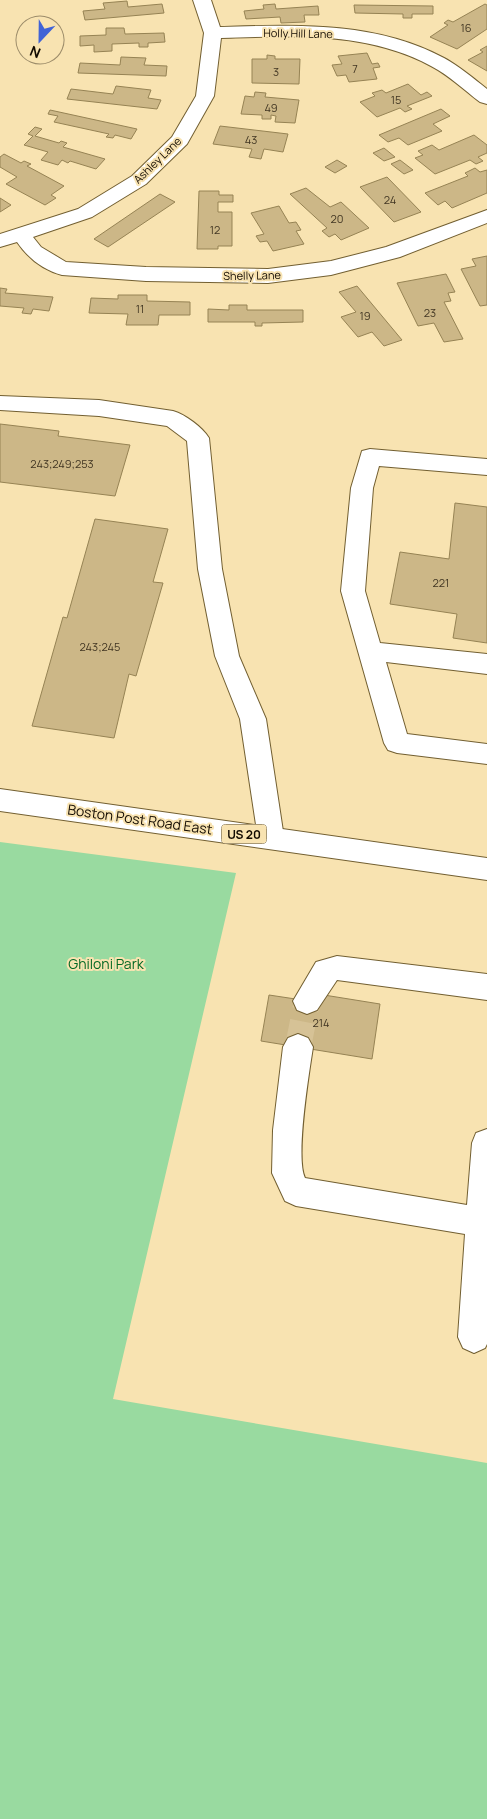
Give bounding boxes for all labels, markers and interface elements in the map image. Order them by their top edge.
north arrow [15,15,65,65]
house number: 16 [460,20,472,35]
street label: Holly Hill Lane [263,25,333,41]
text: N [27,42,43,63]
house number: 7 [352,61,358,76]
house number: 3 [273,64,279,79]
house number: 15 [391,92,401,107]
house number: 49 [264,100,278,115]
house number: 43 [245,132,257,147]
street label: Ashley Lane [130,133,184,187]
house number: 24 [384,192,396,207]
house number: 20 [331,211,343,226]
house number: 12 [210,222,220,237]
street label: Shelly Lane [223,267,281,283]
house number: 11 [136,301,144,316]
house number: 23 [424,305,436,320]
house number: 19 [359,308,371,323]
house number: 243;249;253 [30,456,94,471]
house number: 221 [433,575,449,590]
house number: 243;245 [80,639,120,654]
street label: Boston Post Road East [66,799,214,839]
road number: US 20 [222,824,266,844]
park label: Ghiloni Park [68,954,145,973]
house number: 214 [312,1015,330,1030]

